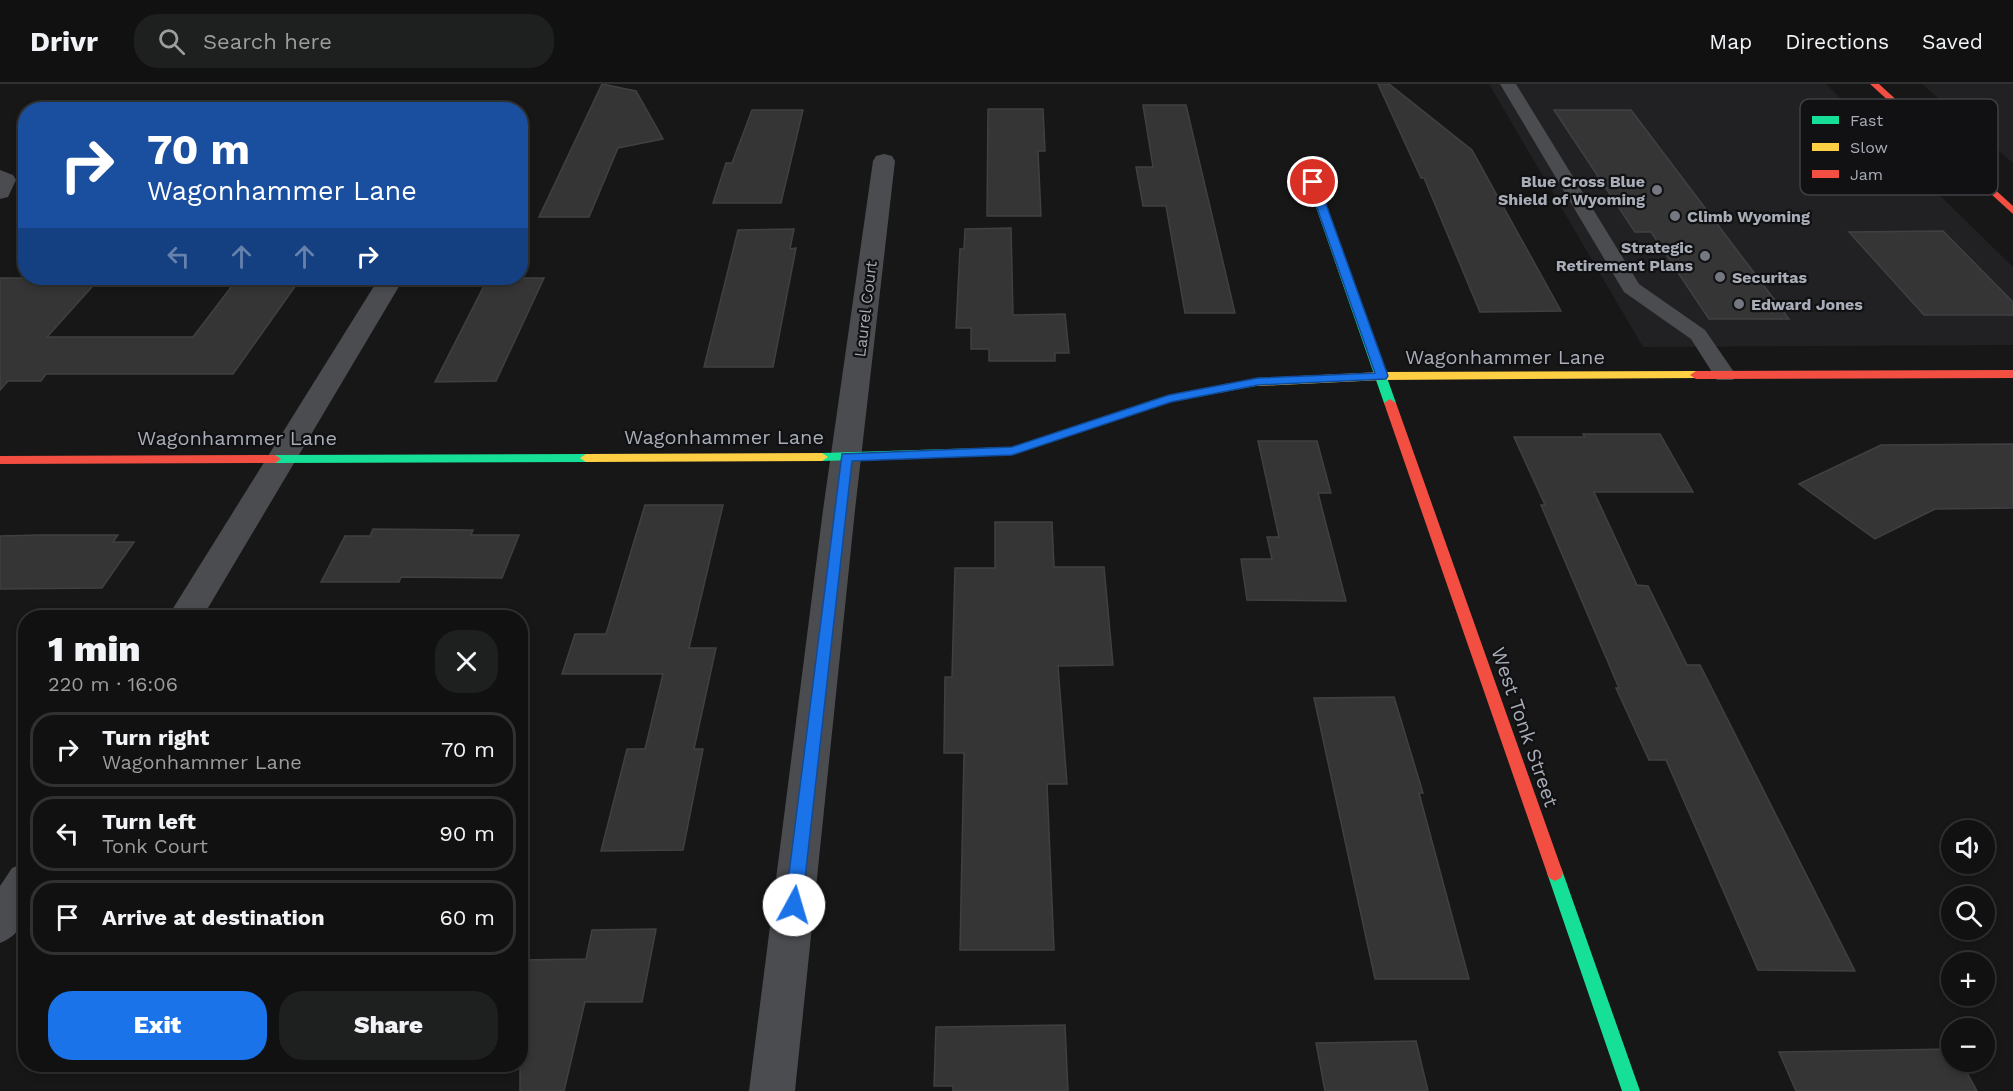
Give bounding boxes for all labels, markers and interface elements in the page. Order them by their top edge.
search box [134,14,554,68]
text: Drivr [30,25,98,58]
icon: search [155,25,188,58]
text: Search here [203,29,332,54]
text: Map [1709,29,1752,54]
text: Directions [1785,29,1889,54]
text: Saved [1922,29,1983,54]
legend [1800,99,1998,195]
text: Fast [1850,111,1883,130]
text: 70 m [147,125,250,174]
icon: right [48,126,126,204]
text: Slow [1850,138,1888,157]
pin [1287,156,1338,207]
icon: arrive [1296,165,1329,198]
text: Jam [1850,165,1883,184]
place label: Blue Cross Blue Shield of Wyoming [1498,172,1645,209]
text: Wagonhammer Lane [147,175,417,207]
marker: Blue Cross Blue Shield of Wyoming [1650,183,1664,197]
place label: Climb Wyoming [1687,207,1810,226]
marker: Climb Wyoming [1668,209,1682,223]
place label: Strategic Retirement Plans [1556,238,1693,275]
icon: left [162,240,195,273]
icon: ahead [225,240,258,273]
icon: ahead [288,240,321,273]
icon: right [351,240,384,273]
marker: Strategic Retirement Plans [1698,249,1712,263]
street label: Laurel Court [850,259,881,358]
place label: Securitas [1732,268,1807,287]
marker: Securitas [1713,270,1727,284]
place label: Edward Jones [1751,295,1863,314]
marker: Edward Jones [1732,297,1746,311]
street label: Wagonhammer Lane [1405,345,1605,369]
street label: Wagonhammer Lane [624,425,824,449]
street label: Wagonhammer Lane [137,426,337,450]
text: 1 min [48,628,141,670]
button: close [435,630,498,693]
street label: West Tonk Street [1486,644,1564,811]
text: 220 m · 16:06 [48,672,178,696]
text: Turn right [102,725,209,750]
icon: right [51,733,84,766]
text: 70 m [441,737,495,762]
text: Wagonhammer Lane [102,750,302,774]
text: Turn left [102,809,196,834]
icon: left [51,817,84,850]
map controls [1941,820,1995,1072]
button: sound [1941,820,1995,874]
text: 90 m [439,821,495,846]
text: Tonk Court [102,834,208,858]
position arrow [762,873,826,937]
button: search [1941,886,1995,940]
icon: arrive [51,901,84,934]
text: Arrive at destination [102,905,325,930]
text: 60 m [439,905,495,930]
button: + [1941,952,1995,1006]
button: Exit [48,991,267,1060]
button: Share [279,991,498,1060]
button: − [1941,1018,1995,1072]

